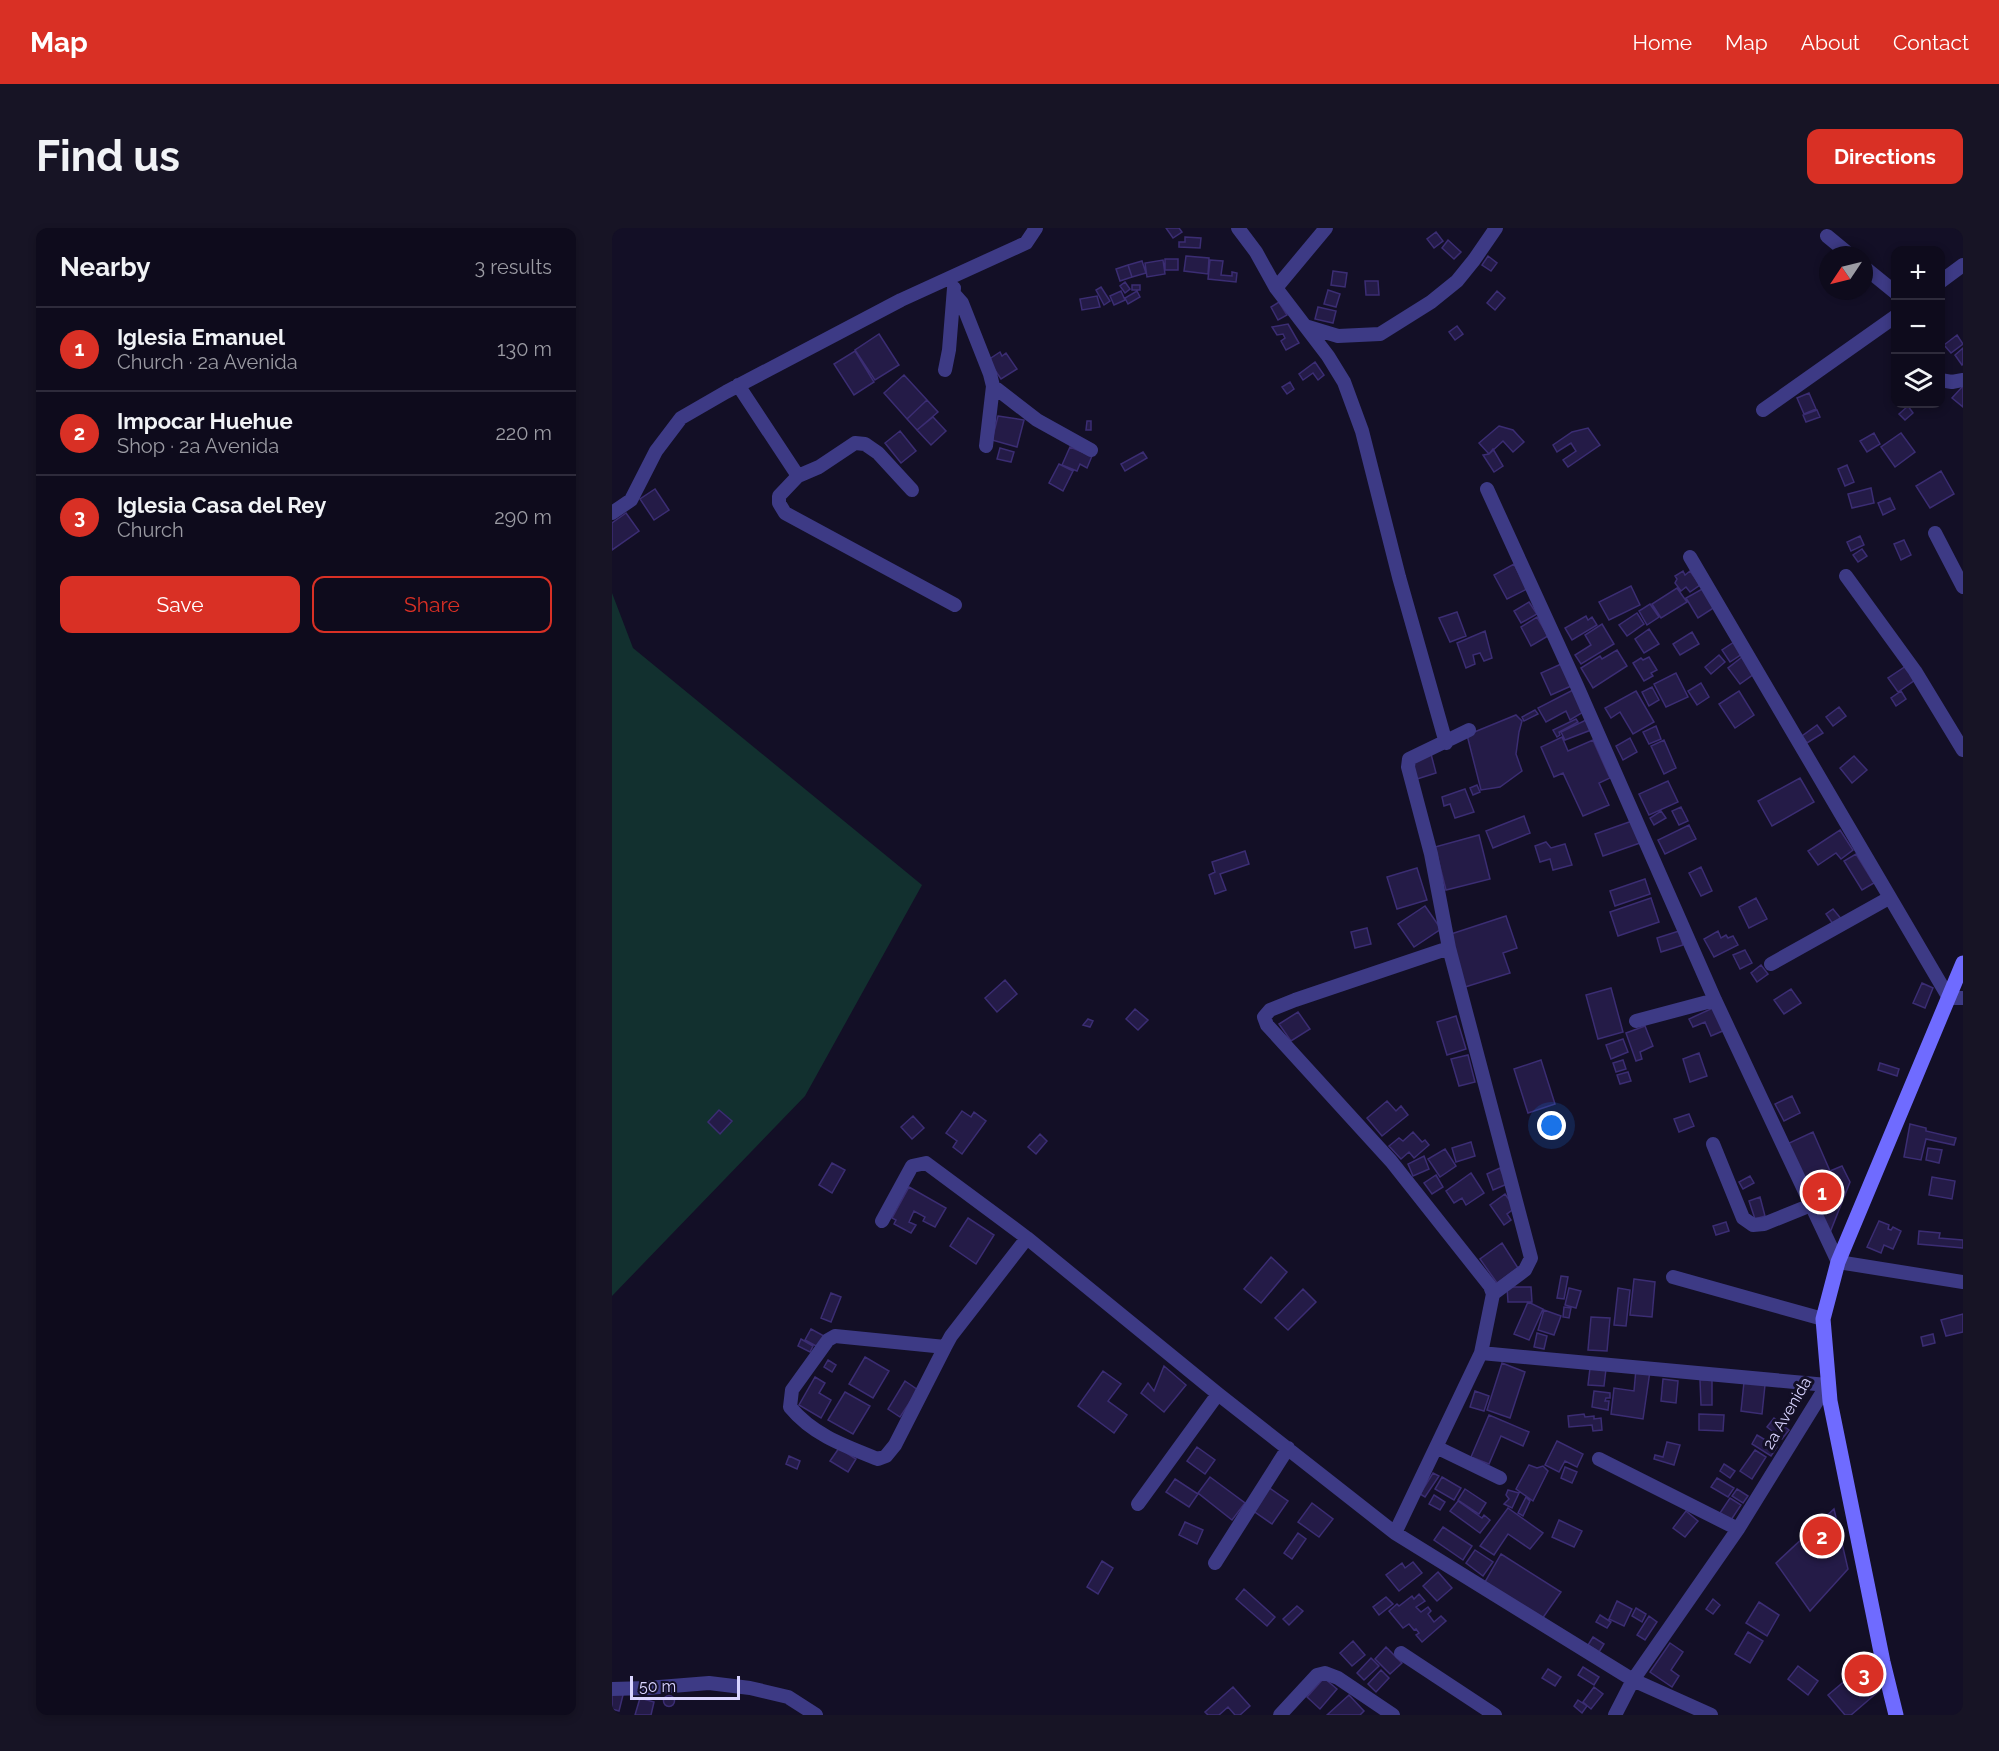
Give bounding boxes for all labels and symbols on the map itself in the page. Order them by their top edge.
north arrow [1819,246,1873,300]
your location [1537,1111,1566,1140]
pin: 1 [1802,1170,1842,1214]
street label: 2a Avenida [1759,1374,1815,1452]
pin: 2 [1802,1514,1842,1558]
pin: 3 [1844,1652,1884,1696]
scale bar [630,1673,740,1700]

